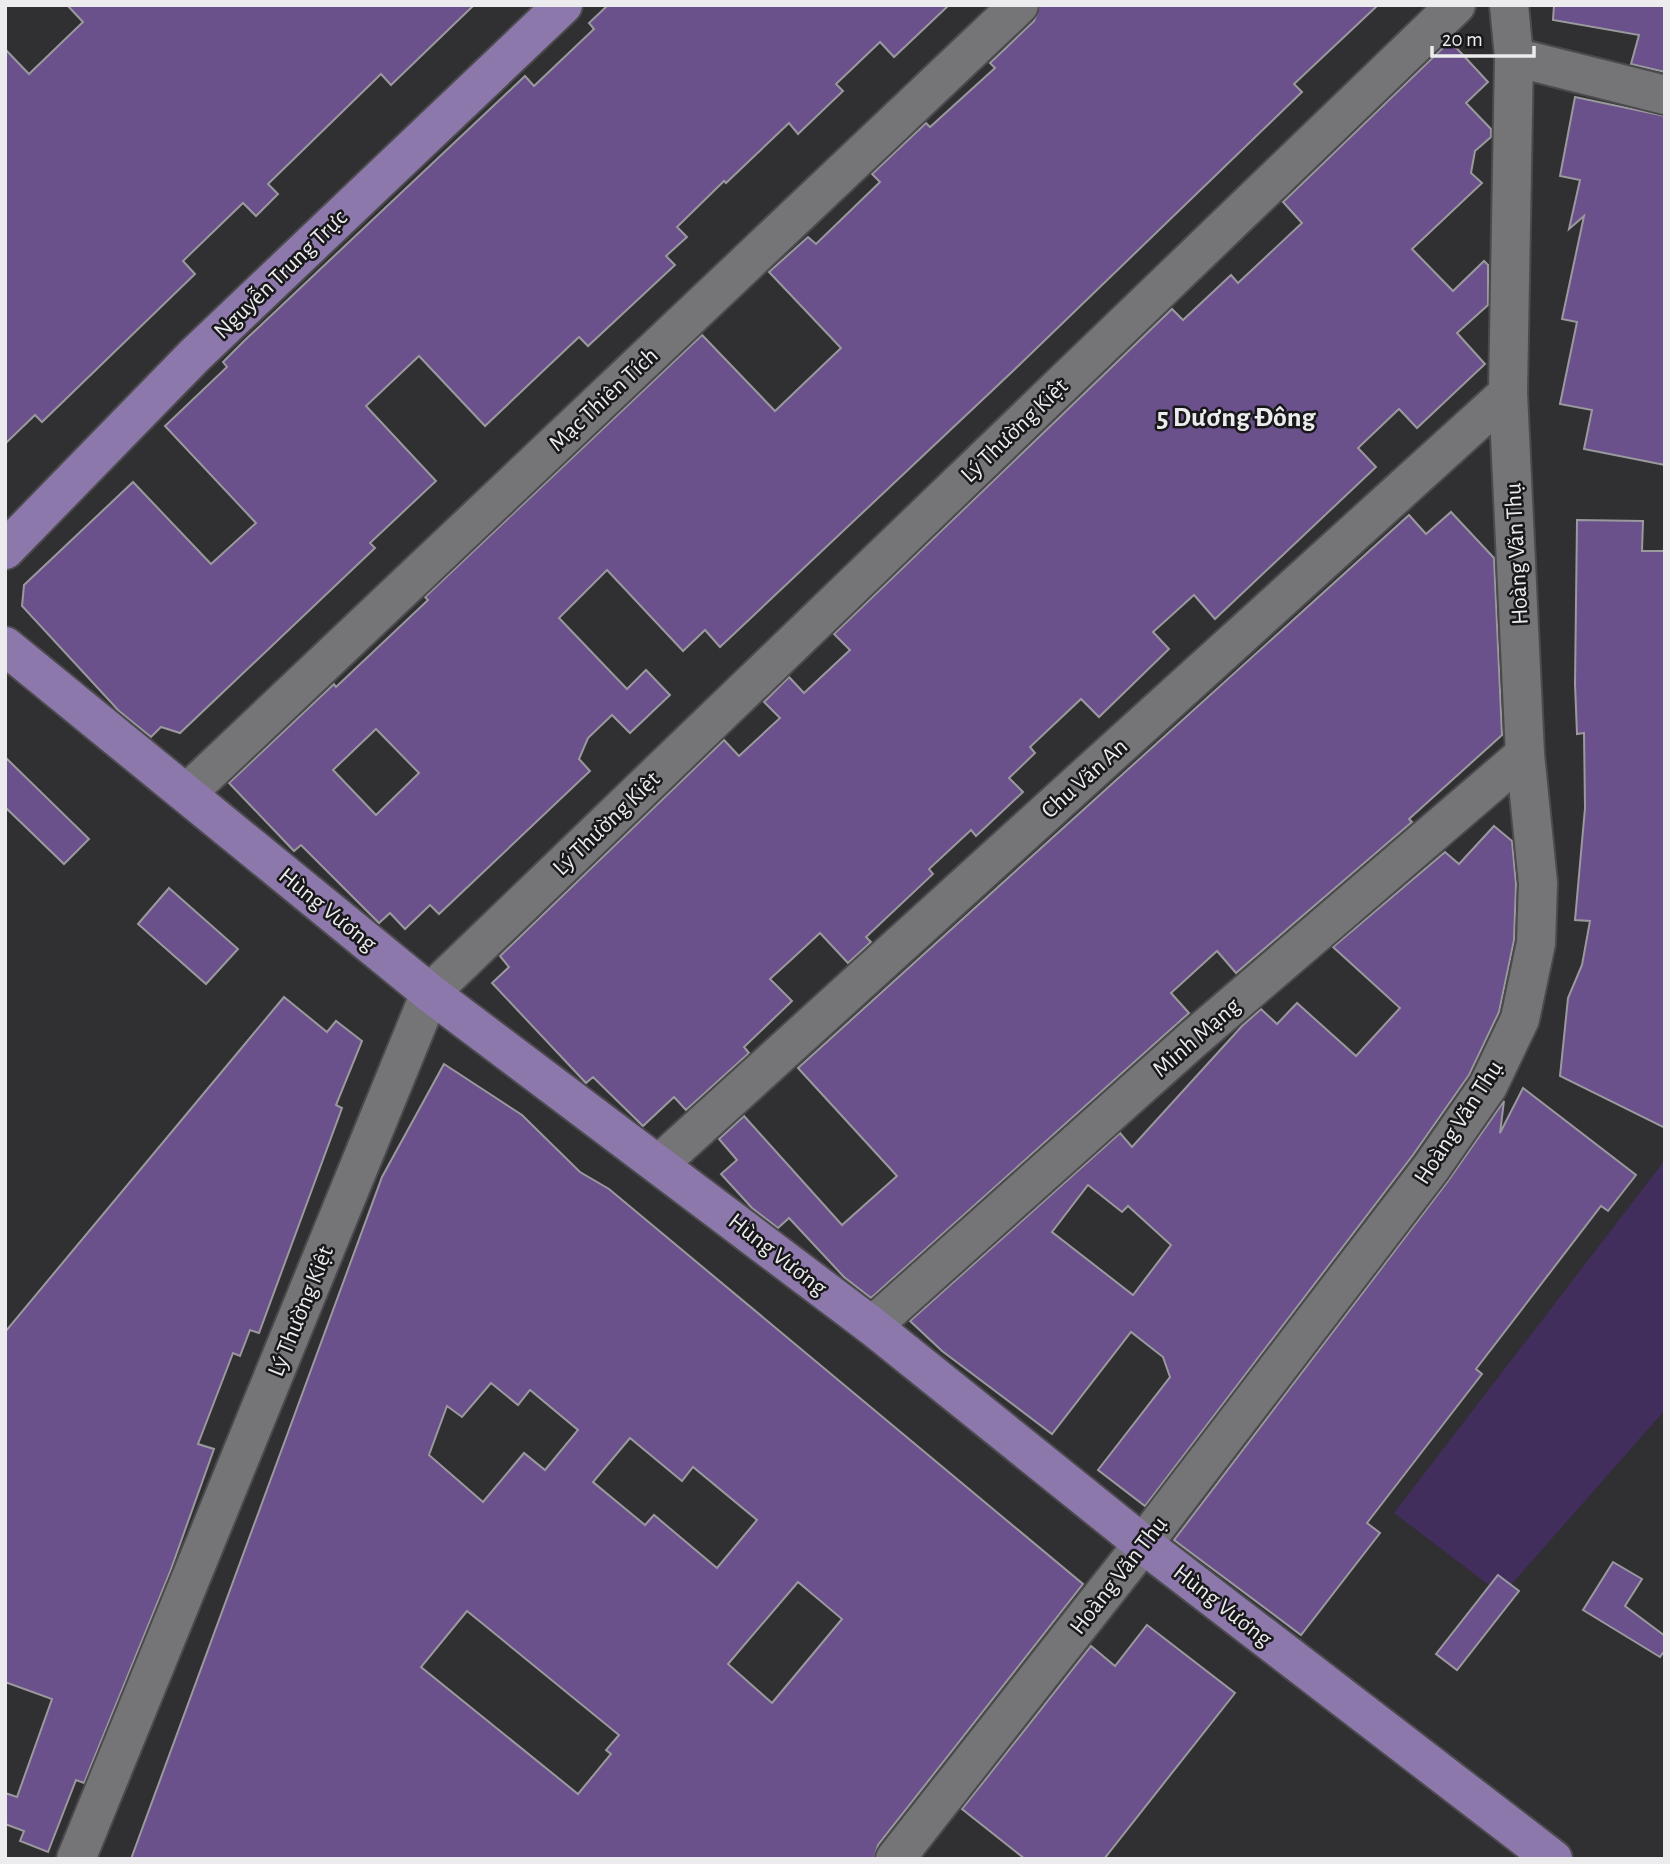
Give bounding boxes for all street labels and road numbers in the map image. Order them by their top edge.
street label: Nguyễn Trung Trực [209,205,352,344]
street label: Mạc Thiên Tích [544,343,663,456]
street label: Lý Thường Kiệt [957,374,1073,487]
street label: Hoàng Văn Thụ [1501,482,1533,626]
street label: Chu Văn An [1037,734,1132,823]
street label: Lý Thường Kiệt [549,767,665,880]
street label: Hùng Vương [274,863,381,956]
street label: Minh Mạng [1148,993,1245,1082]
street label: Hoàng Văn Thụ [1410,1056,1508,1189]
street label: Hùng Vương [724,1209,831,1301]
street label: Lý Thường Kiệt [264,1243,338,1380]
street label: Hoàng Văn Thụ [1066,1512,1172,1639]
street label: Hùng Vương [1169,1560,1276,1652]

